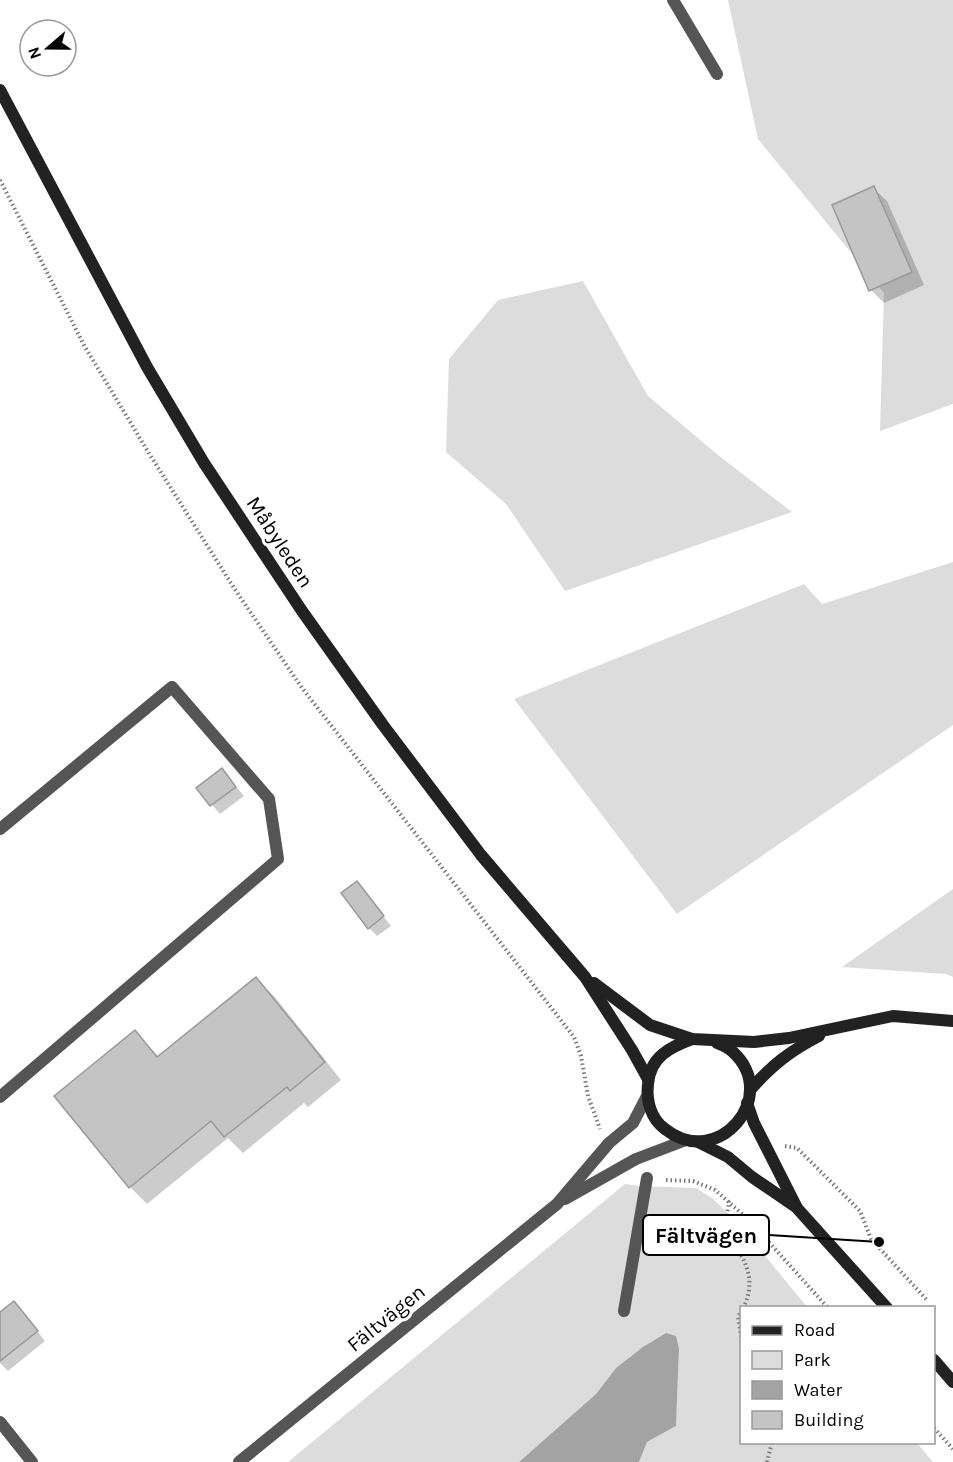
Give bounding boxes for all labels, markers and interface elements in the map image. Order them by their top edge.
north arrow [18,18,78,78]
text: N [23,44,45,62]
street label: Måbyleden [242,492,318,592]
callout: Fältvägen [643,1215,769,1255]
text: Fältvägen [655,1223,757,1249]
street label: Fältvägen [342,1279,430,1357]
legend [740,1306,935,1444]
text: Road [794,1319,835,1341]
text: Park [794,1349,831,1371]
text: Water [794,1379,842,1401]
text: Building [794,1409,864,1431]

